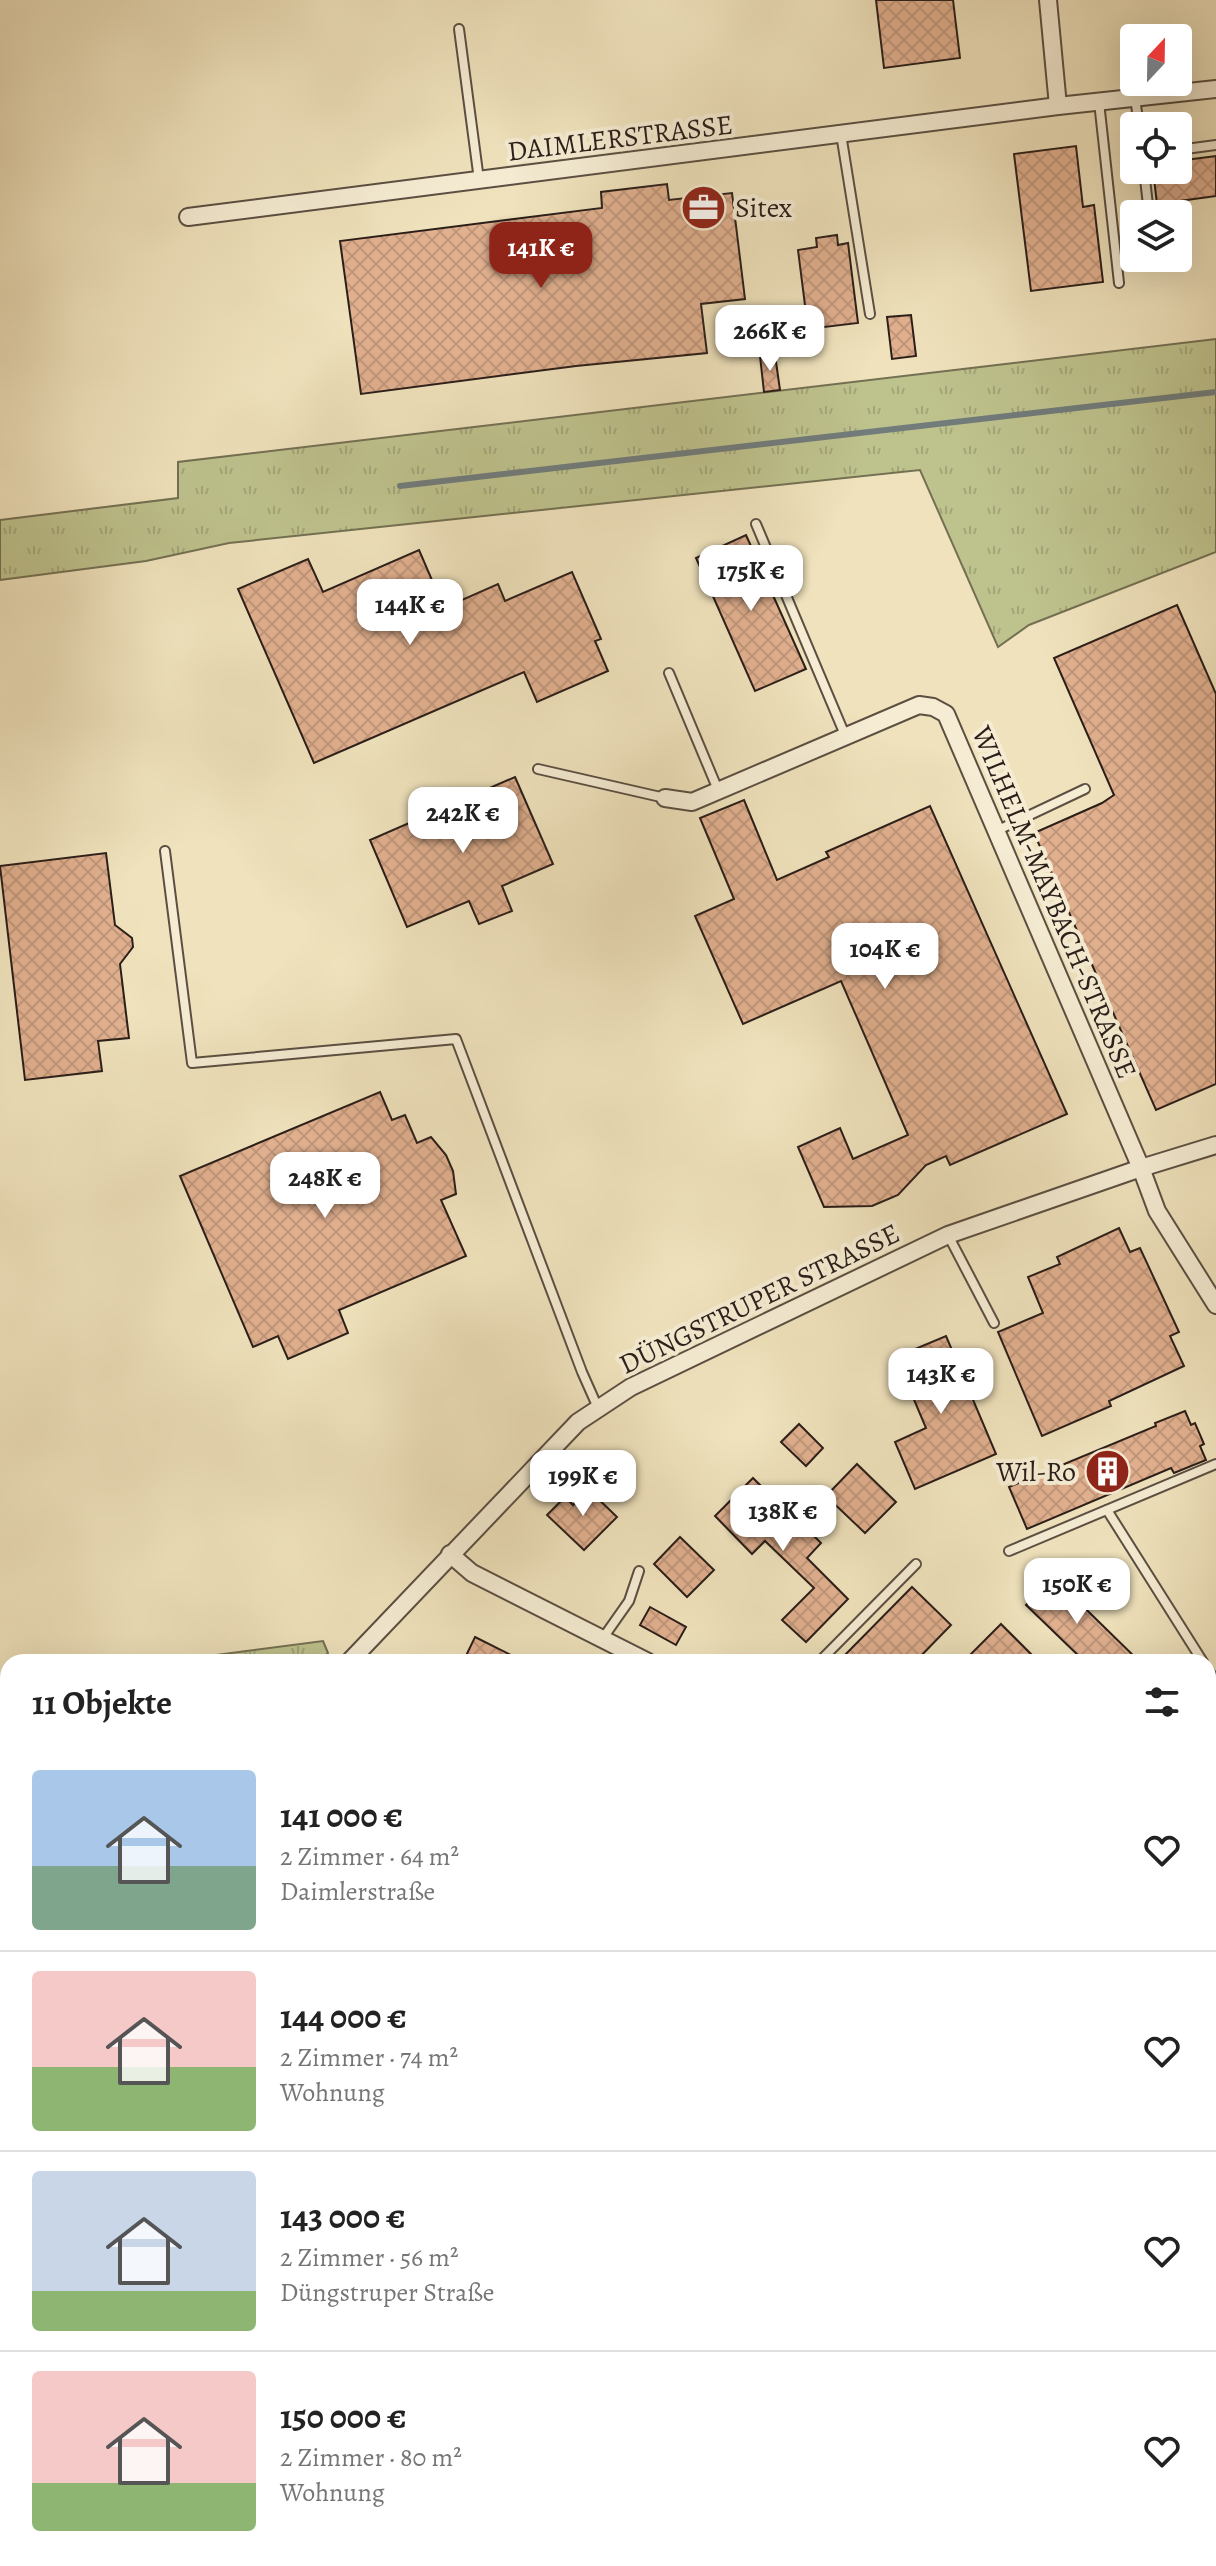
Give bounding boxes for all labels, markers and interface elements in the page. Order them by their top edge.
north arrow [1120,24,1192,96]
map controls [1120,24,1192,272]
street label: DAIMLERSTRASSE [505,105,735,171]
button: locate [1120,112,1192,184]
office icon: Sitex [680,183,728,231]
place label: Sitex [735,189,793,227]
button: layers [1120,200,1192,272]
pin: 141K € [476,222,606,290]
text: 141K € [507,230,575,265]
pin: 266K € [705,305,835,373]
text: 266K € [733,313,807,348]
pin: 175K € [686,545,816,613]
text: 175K € [717,553,785,588]
pin: 144K € [345,579,475,647]
text: 144K € [375,587,445,622]
street label: WILHELM-MAYBACH-STRASSE [962,719,1146,1084]
pin: 242K € [398,787,528,855]
text: 242K € [426,795,500,830]
pin: 104K € [820,923,950,991]
text: 104K € [849,931,921,966]
pin: 248K € [260,1152,390,1220]
text: 248K € [288,1160,362,1195]
street label: DÜNGSTRUPER STRASSE [613,1214,906,1383]
pin: 143K € [876,1348,1006,1416]
text: 143K € [906,1356,976,1391]
building icon: Wil-Ro [1083,1447,1131,1495]
pin: 199K € [518,1450,648,1518]
place label: Wil-Ro [995,1453,1076,1491]
text: 199K € [548,1458,618,1493]
pin: 138K € [718,1485,848,1553]
text: 138K € [748,1493,818,1528]
pin: 150K € [1012,1558,1142,1626]
text: 150K € [1042,1566,1112,1601]
text: 11 Objekte [32,1679,172,1726]
icon: filters [1140,1680,1184,1724]
text: 141 000 € [280,1792,403,1839]
icon: home [96,1802,192,1898]
icon: heart [1140,1828,1184,1872]
text: 2 Zimmer · 64 m² [280,1839,459,1874]
text: Daimlerstraße [280,1874,435,1909]
text: 144 000 € [280,1993,407,2040]
icon: home [96,2003,192,2099]
icon: heart [1140,2029,1184,2073]
text: 2 Zimmer · 74 m² [280,2040,458,2075]
text: Wohnung [280,2075,385,2110]
text: 143 000 € [280,2193,405,2240]
icon: home [96,2203,192,2299]
icon: heart [1140,2229,1184,2273]
text: 2 Zimmer · 56 m² [280,2240,458,2275]
text: Düngstruper Straße [280,2275,494,2310]
text: 150 000 € [280,2393,406,2440]
icon: home [96,2403,192,2499]
icon: heart [1140,2429,1184,2473]
text: 2 Zimmer · 80 m² [280,2440,462,2475]
text: Wohnung [280,2475,385,2510]

